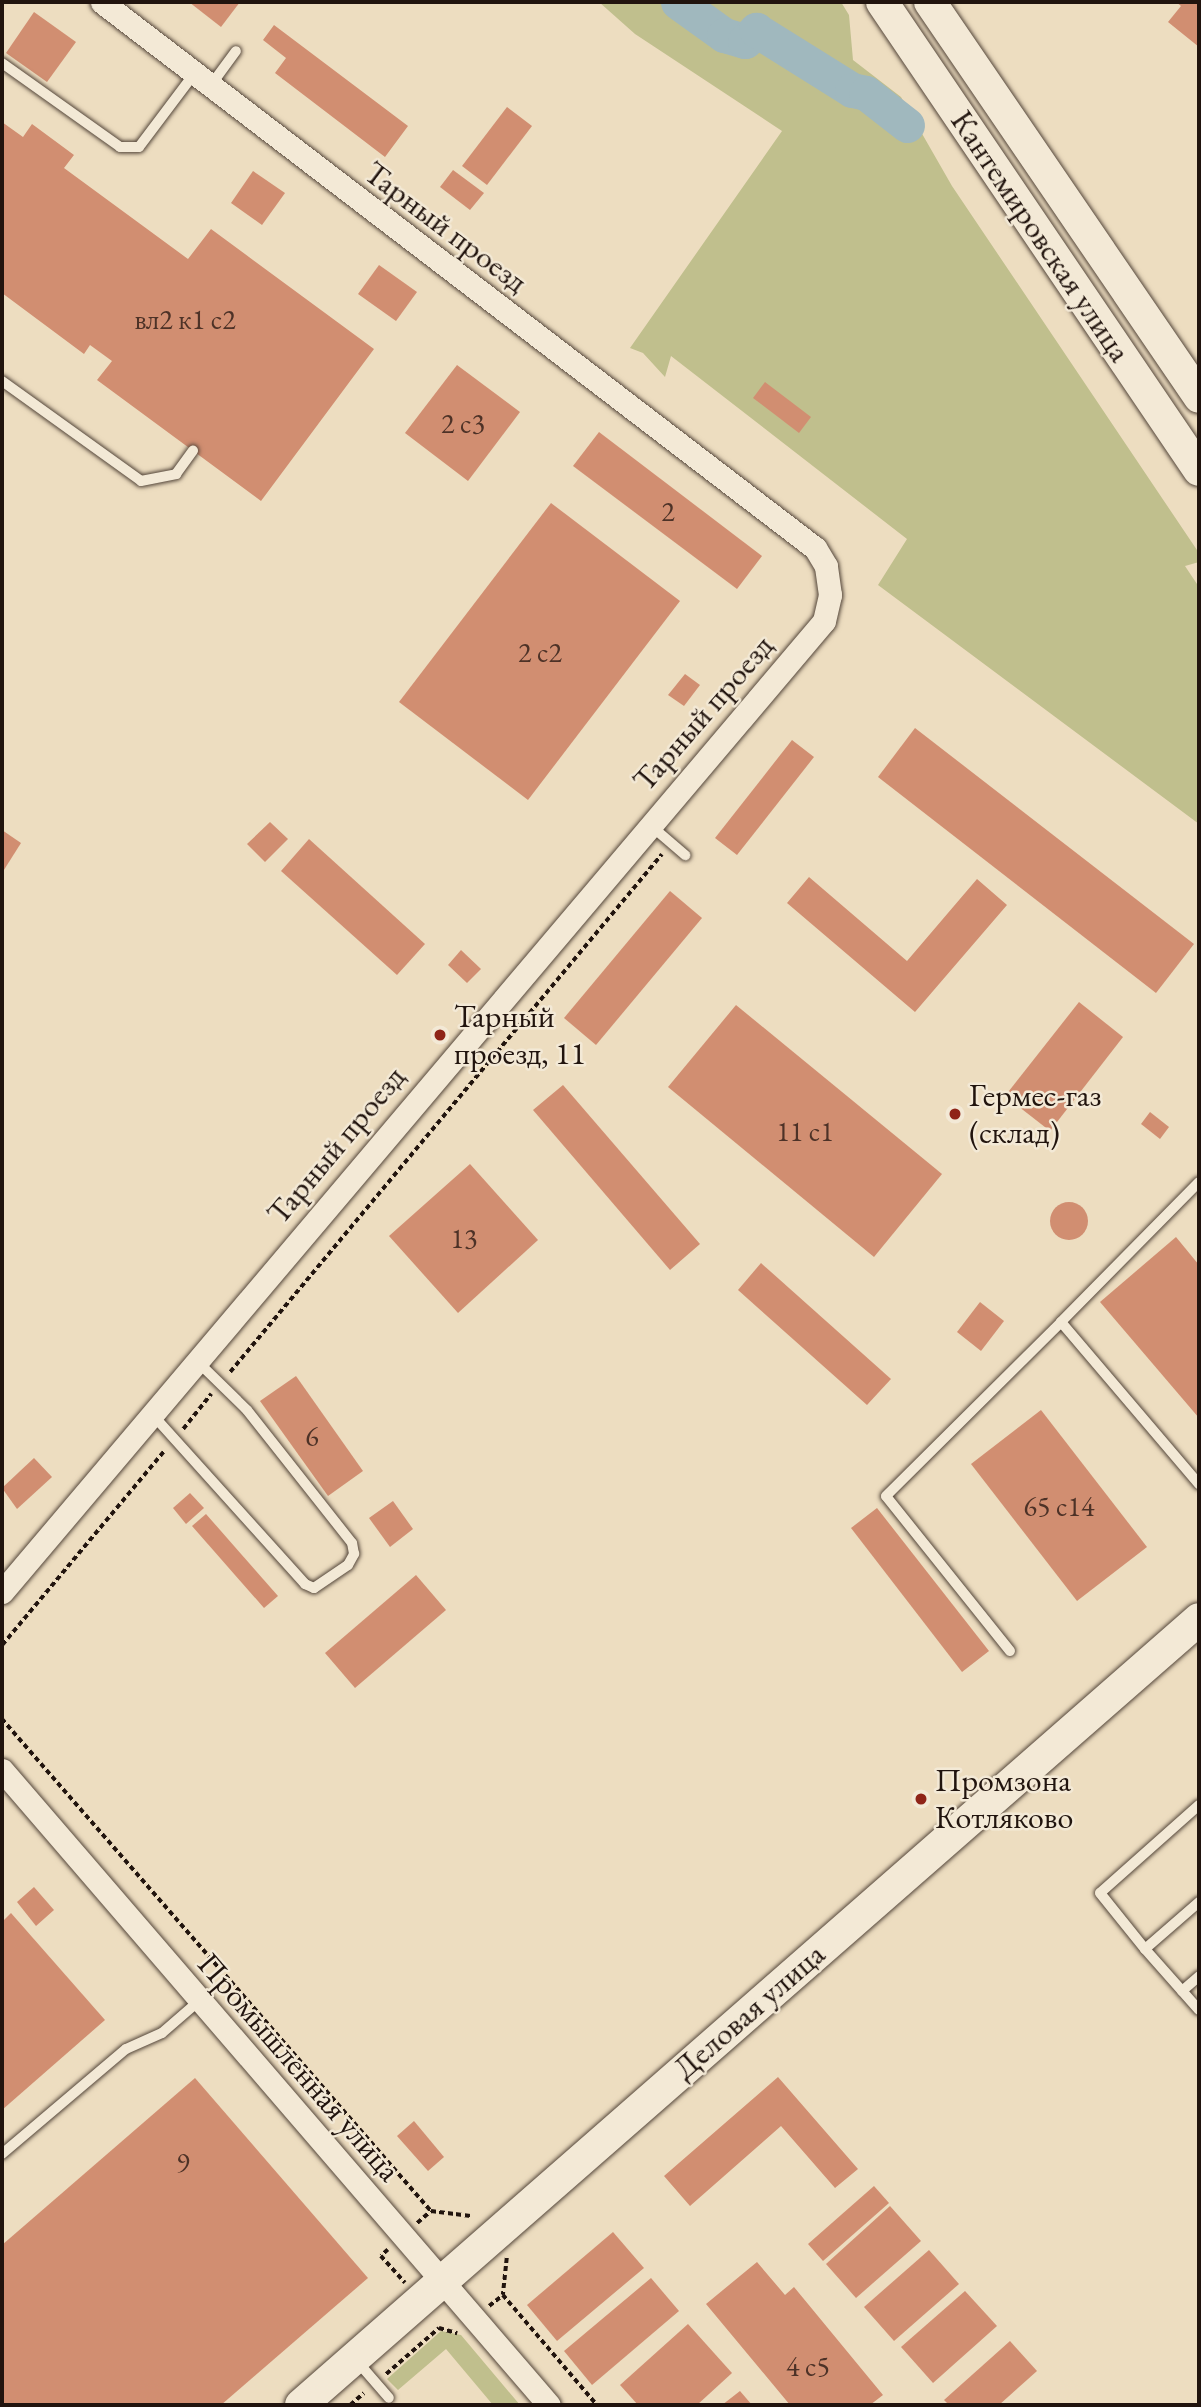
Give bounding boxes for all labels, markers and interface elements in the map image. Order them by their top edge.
street label: Кантемировская улица [943,103,1139,369]
street label: Тарный проезд [357,153,535,301]
house number: вл2 к1 с2 [134,302,236,336]
house number: 2 с3 [441,406,485,440]
house number: 2 [661,494,675,528]
street label: Тарный проезд [625,627,781,799]
house number: 2 с2 [518,635,562,669]
place label: Тарный проезд, 11 [454,998,586,1073]
marker: Тарный проезд, 11 [432,1027,448,1043]
street label: Тарный проезд [259,1058,413,1232]
place label: Гермес-газ (склад) [969,1077,1101,1152]
marker: Гермес-газ (склад) [947,1106,963,1122]
house number: 11 с1 [776,1114,834,1148]
house number: 13 [451,1221,477,1255]
house number: 6 [305,1419,319,1453]
house number: 65 с14 [1024,1489,1094,1523]
place label: Промзона Котляково [935,1762,1073,1837]
marker: Промзона Котляково [913,1791,929,1807]
street label: Деловая улица [665,1935,833,2087]
street label: Промышленная улица [189,1945,409,2189]
house number: 9 [176,2145,190,2179]
house number: 4 с5 [786,2349,830,2383]

